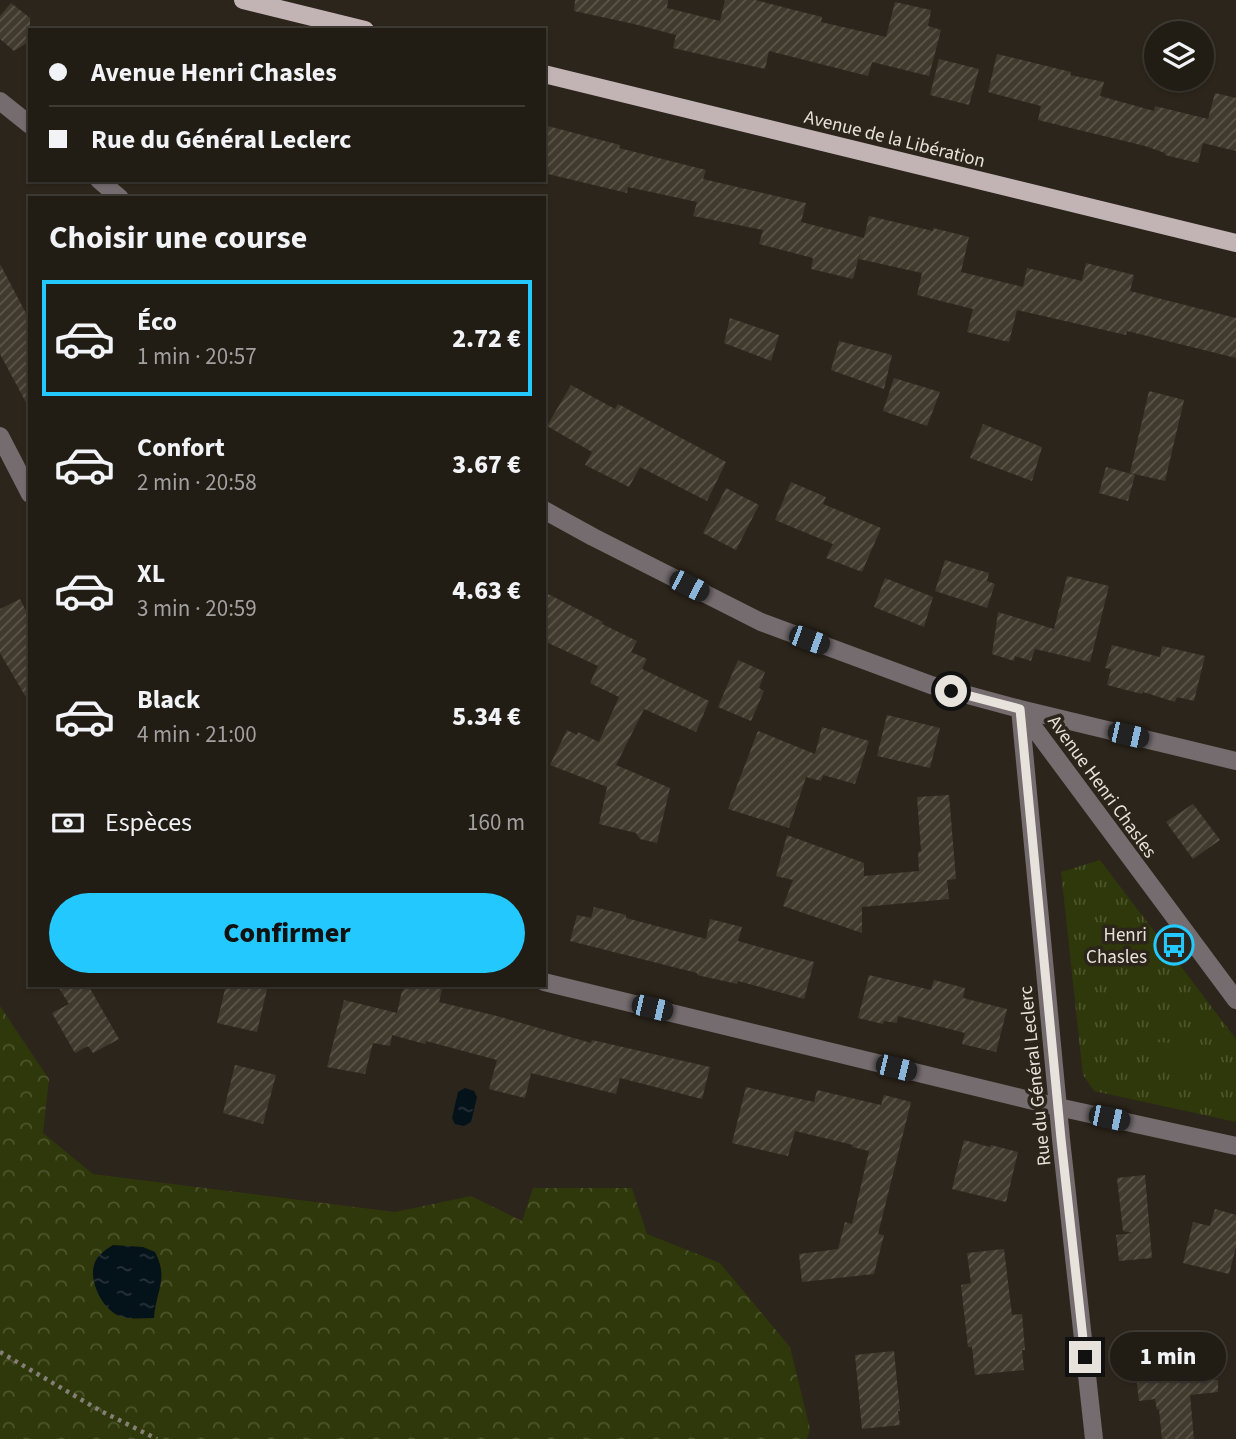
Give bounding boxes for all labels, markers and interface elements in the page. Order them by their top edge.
map controls [1144,21,1214,91]
button: layers [1144,21,1214,91]
text: Avenue Henri Chasles [91,54,337,91]
street label: Avenue de la Libération [801,104,988,175]
text: Rue du Général Leclerc [91,121,352,158]
text: Choisir une course [49,215,307,261]
text: Éco [137,303,177,340]
icon: car [53,307,116,370]
text: 2.72 € [452,320,521,357]
text: 1 min · 20:57 [137,340,257,373]
text: Confort [137,429,225,466]
icon: car [53,433,116,496]
text: 3.67 € [452,446,521,483]
text: 2 min · 20:58 [137,466,257,499]
text: XL [137,555,165,592]
icon: car [53,559,116,622]
car [666,567,713,605]
text: 4.63 € [452,572,521,609]
text: 3 min · 20:59 [137,592,257,625]
car [786,623,833,657]
route start [935,675,967,707]
text: Black [137,681,200,718]
icon: car [53,685,116,748]
text: 5.34 € [452,698,521,735]
street label: Avenue Henri Chasles [1041,710,1163,864]
text: 4 min · 21:00 [137,718,257,751]
car [1106,720,1151,750]
icon: cash [49,804,87,842]
text: Espèces [105,804,192,841]
text: 160 m [467,806,525,839]
button: Confirmer [49,893,525,973]
place label: Henri Chasles [1086,922,1147,971]
bus stop icon: Henri Chasles [1153,924,1195,966]
street label: Rue du Général Leclerc [1013,984,1058,1167]
car [630,993,675,1023]
car [874,1053,919,1083]
car [1087,1103,1132,1133]
callout: 1 min [1110,1332,1225,1382]
text: 1 min [1140,1340,1196,1373]
route end [1069,1341,1101,1373]

